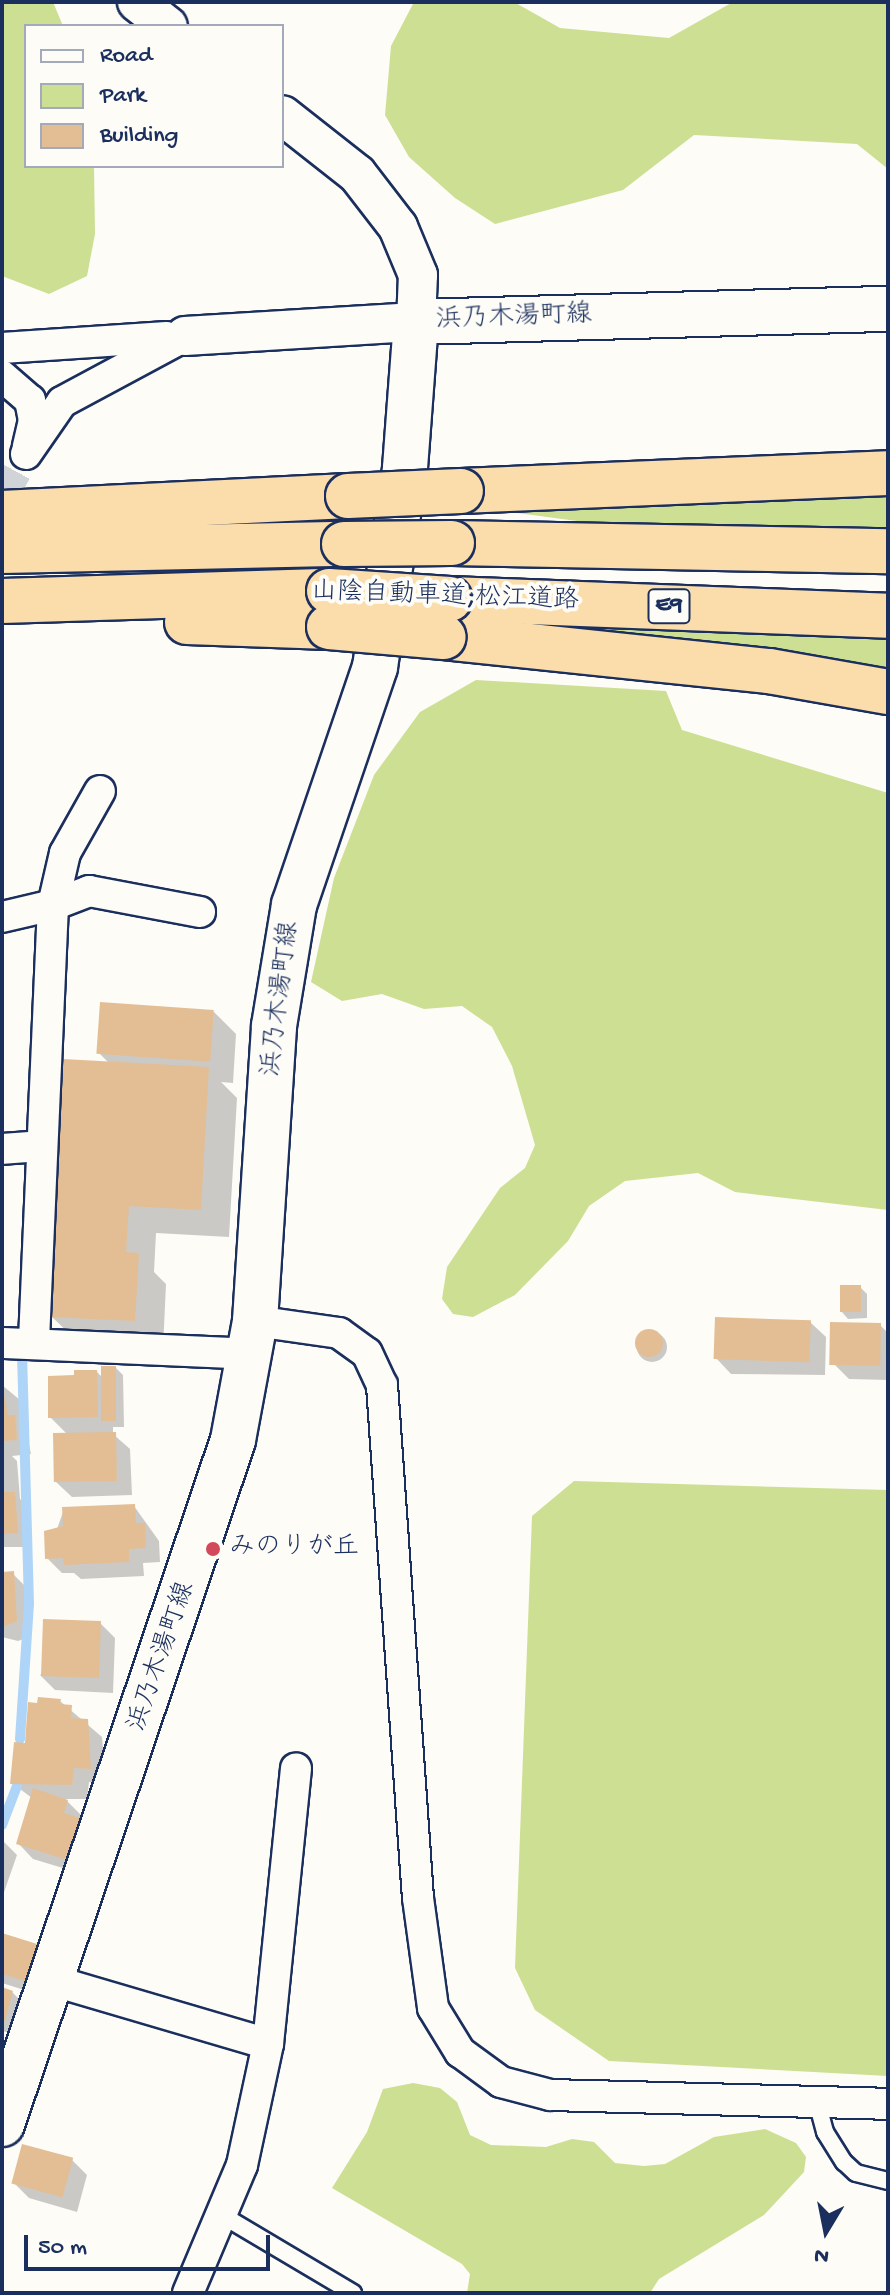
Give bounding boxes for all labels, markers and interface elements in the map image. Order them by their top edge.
legend [24,24,284,168]
text: Road [100,42,152,71]
text: Park [100,82,146,111]
text: Building [100,122,178,151]
street label: 浜乃木湯町線 [436,301,592,337]
street label: 山陰自動車道;松江道路 [310,578,580,618]
road number: E9 [647,586,691,626]
street label: 浜乃木湯町線 [257,920,307,1078]
place label: みのりが丘 [229,1533,359,1565]
marker: みのりが丘 [204,1540,222,1558]
street label: 浜乃木湯町線 [123,1578,203,1736]
north arrow [786,2191,866,2271]
scale bar [28,2219,274,2269]
text: 50 m [38,2234,87,2263]
text: N [812,2241,831,2269]

